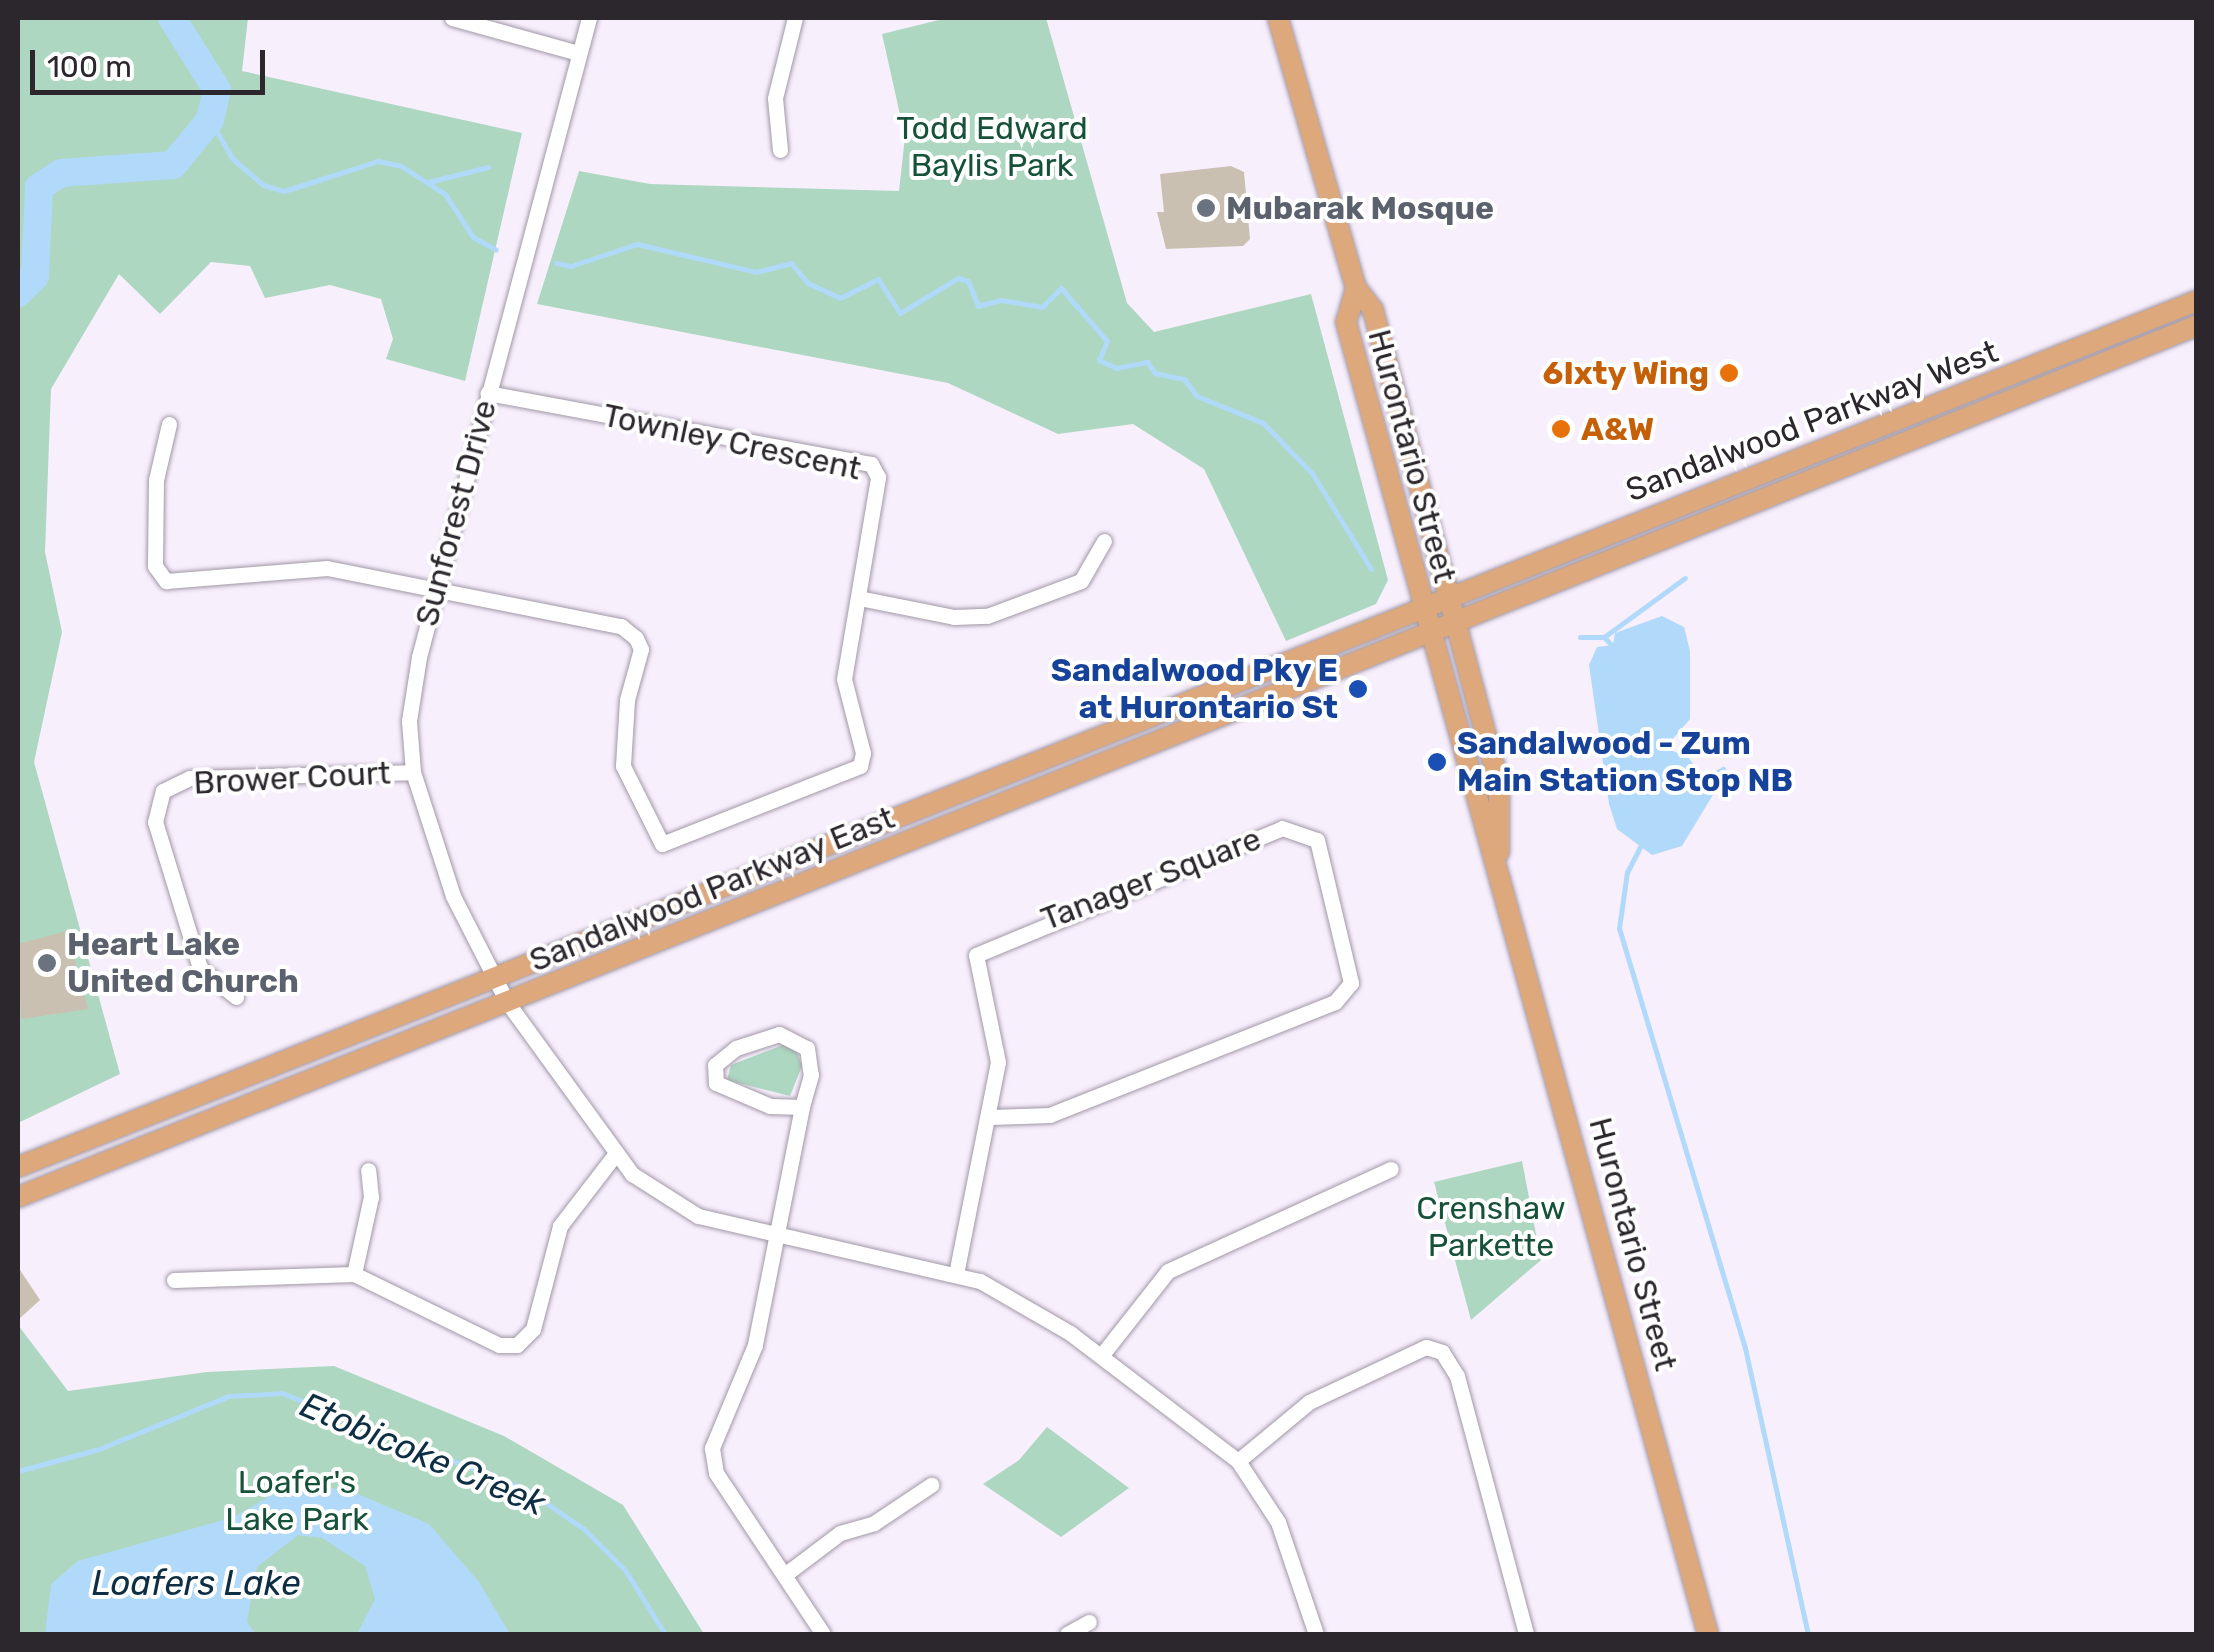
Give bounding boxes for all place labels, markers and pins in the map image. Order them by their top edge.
place label: Mubarak Mosque [1226,189,1494,227]
marker: Mubarak Mosque [1195,197,1217,219]
place label: 6Ixty Wing [1542,354,1709,392]
marker: 6Ixty Wing [1718,362,1740,384]
place label: A&W [1581,410,1654,448]
marker: A&W [1550,418,1572,440]
place label: Sandalwood Pky E at Hurontario St [1050,652,1338,727]
marker: Sandalwood Pky E at Hurontario St [1347,678,1369,700]
place label: Sandalwood - Zum Main Station Stop NB [1457,725,1793,800]
marker: Sandalwood - Zum Main Station Stop NB [1426,751,1448,773]
place label: Heart Lake United Church [67,926,299,1001]
marker: Heart Lake United Church [36,952,58,974]

